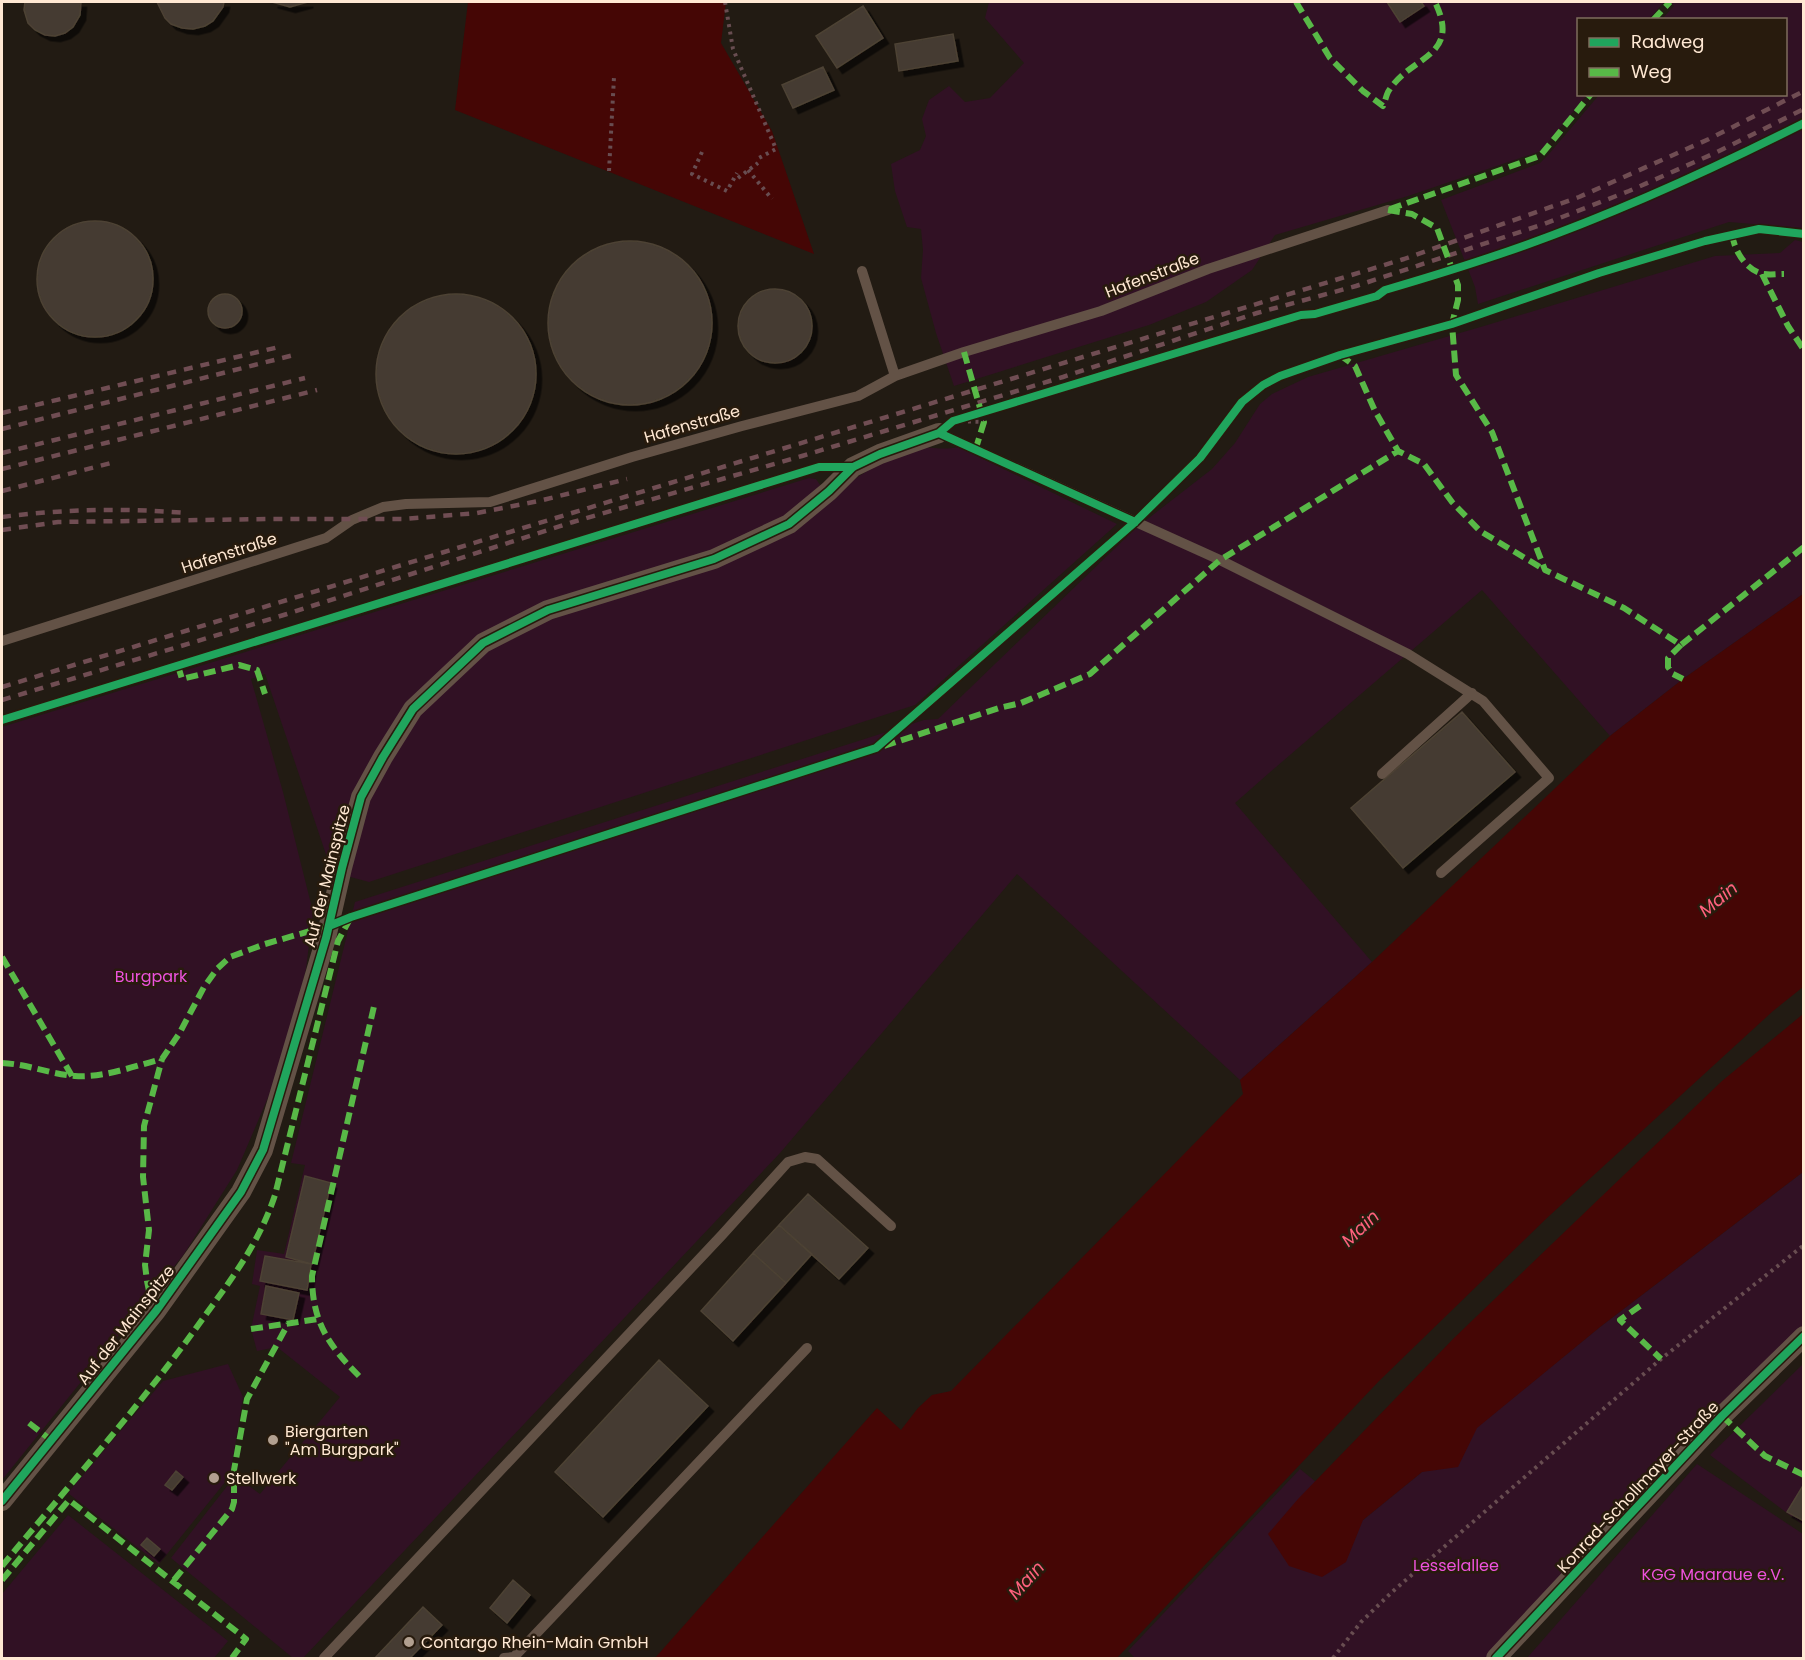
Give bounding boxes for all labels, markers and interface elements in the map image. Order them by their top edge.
legend [1577,18,1787,96]
text: Radweg [1631,29,1704,54]
text: Weg [1631,59,1672,84]
street label: Hafenstraße [1102,246,1202,303]
street label: Hafenstraße [641,399,743,449]
street label: Hafenstraße [178,527,280,579]
street label: Auf der Mainspitze [298,802,356,950]
water label: Main [1693,876,1743,922]
park label: Burgpark [115,965,188,988]
water label: Main [1336,1204,1384,1252]
street label: Auf der Mainspitze [72,1260,180,1390]
street label: Konrad-Schollmayer-Straße [1552,1396,1724,1578]
place label: Biergarten "Am Burgpark" [285,1420,399,1461]
marker: Biergarten "Am Burgpark" [266,1433,280,1447]
place label: Stellwerk [226,1467,297,1490]
marker: Stellwerk [207,1471,221,1485]
park label: Lesselallee [1413,1554,1499,1577]
water label: Main [1002,1555,1050,1605]
park label: KGG Maaraue e.V. [1642,1563,1784,1586]
place label: Contargo Rhein-Main GmbH [421,1631,649,1654]
marker: Contargo Rhein-Main GmbH [402,1635,416,1649]

